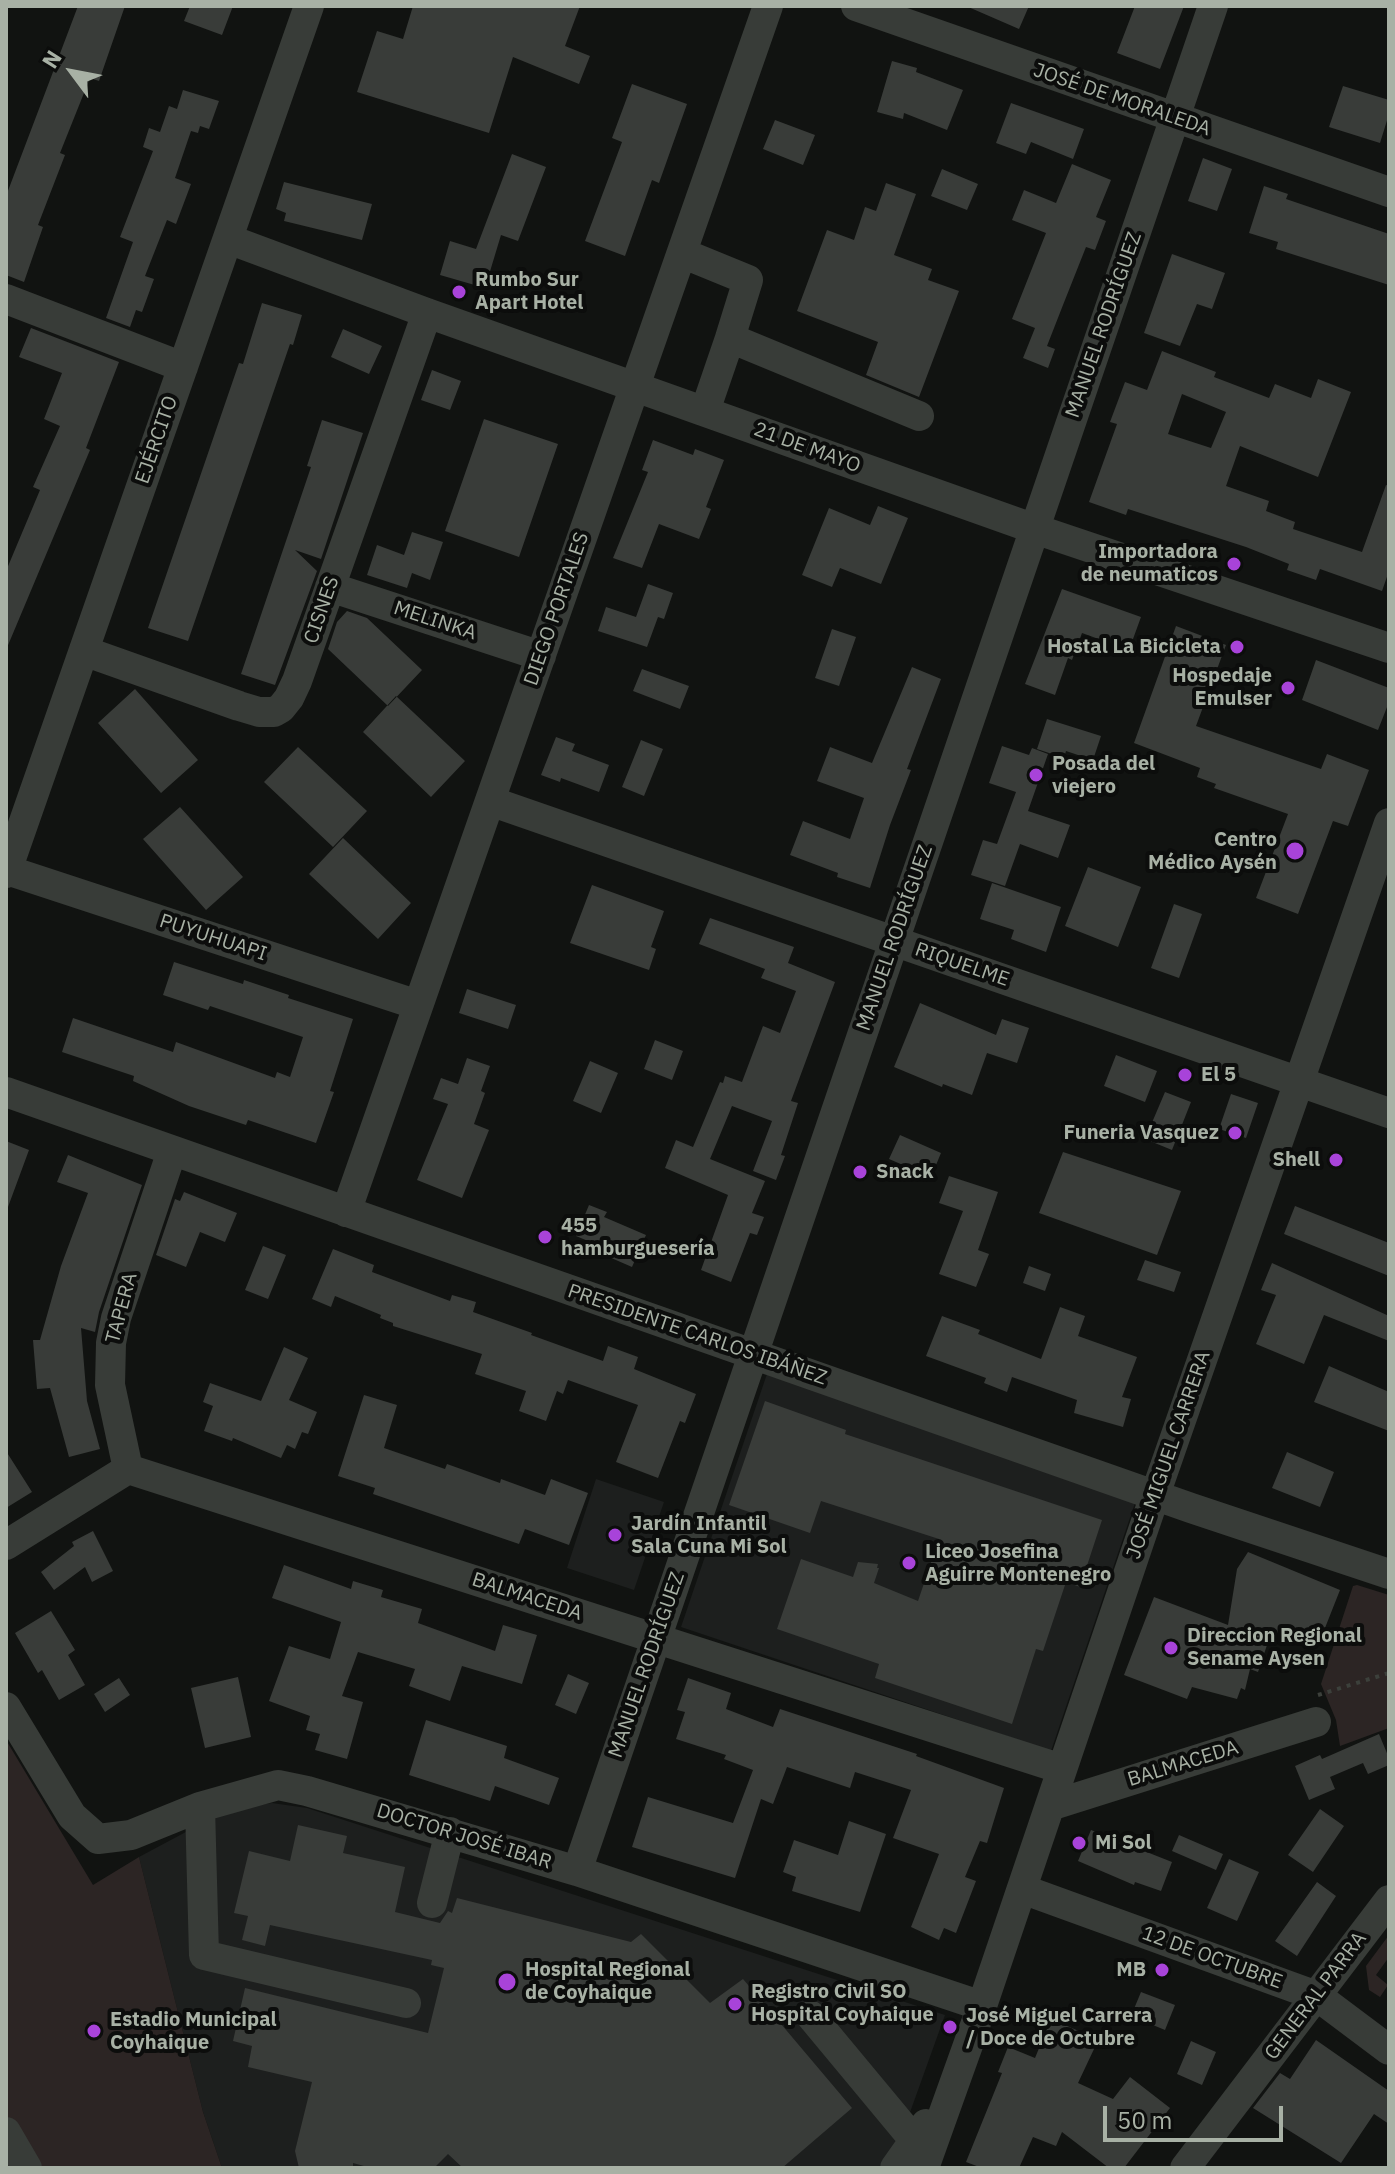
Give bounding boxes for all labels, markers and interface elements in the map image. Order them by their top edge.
north arrow [32,32,112,112]
text: N [35,45,68,73]
street label: JOSÉ DE MORALEDA [1030,58,1214,142]
street label: MANUEL RODRÍGUEZ [1061,229,1147,421]
place label: Rumbo Sur Apart Hotel [475,268,583,315]
marker: Rumbo Sur Apart Hotel [450,283,468,301]
street label: EJÉRCITO [131,393,183,487]
street label: 21 DE MAYO [750,418,864,478]
street label: DIEGO PORTALES [519,529,595,689]
place label: Importadora de neumaticos [1081,540,1218,587]
marker: Importadora de neumaticos [1225,555,1243,573]
street label: CISNES [299,573,345,647]
street label: MELINKA [391,596,479,646]
place label: Hostal La Bicicleta [1047,635,1221,659]
marker: Hostal La Bicicleta [1228,638,1246,656]
place label: Hospedaje Emulser [1172,664,1272,711]
marker: Hospedaje Emulser [1279,679,1297,697]
place label: Posada del viejero [1052,752,1155,799]
marker: Posada del viejero [1027,766,1045,784]
place label: Centro Médico Aysén [1148,828,1277,875]
marker: Centro Médico Aysén [1284,840,1306,862]
street label: MANUEL RODRÍGUEZ [852,842,938,1034]
street label: PUYUHUAPI [156,909,270,967]
street label: RIQUELME [912,938,1012,992]
place label: El 5 [1201,1063,1236,1087]
marker: El 5 [1176,1066,1194,1084]
place label: Funeria Vasquez [1064,1121,1219,1145]
marker: Funeria Vasquez [1226,1124,1244,1142]
place label: Shell [1272,1148,1320,1172]
marker: Shell [1327,1151,1345,1169]
place label: Snack [876,1160,934,1184]
marker: Snack [851,1163,869,1181]
place label: 455 hamburguesería [561,1214,715,1261]
marker: 455 hamburguesería [536,1228,554,1246]
street label: TAPERA [101,1270,143,1346]
street label: PRESIDENTE CARLOS IBÁÑEZ [564,1279,830,1391]
street label: JOSÉ MIGUEL CARRERA [1122,1348,1216,1562]
place label: Jardín Infantil Sala Cuna Mi Sol [631,1512,787,1559]
marker: Jardín Infantil Sala Cuna Mi Sol [606,1526,624,1544]
place label: Liceo Josefina Aguirre Montenegro [925,1540,1111,1587]
marker: Liceo Josefina Aguirre Montenegro [900,1554,918,1572]
street label: BALMACEDA [469,1568,585,1626]
street label: MANUEL RODRÍGUEZ [604,1569,690,1761]
place label: Direccion Regional Sename Aysen [1187,1624,1362,1671]
marker: Direccion Regional Sename Aysen [1162,1639,1180,1657]
street label: BALMACEDA [1125,1736,1241,1792]
street label: DOCTOR JOSÉ IBAR [374,1799,554,1875]
place label: Mi Sol [1095,1831,1152,1855]
marker: Mi Sol [1070,1834,1088,1852]
street label: 12 DE OCTUBRE [1139,1921,1285,1995]
street label: GENERAL PARRA [1260,1927,1372,2065]
place label: Hospital Regional de Coyhaique [525,1958,690,2005]
place label: MB [1116,1958,1146,1982]
marker: MB [1153,1961,1171,1979]
marker: Hospital Regional de Coyhaique [496,1971,518,1993]
place label: Registro Civil SO Hospital Coyhaique [751,1980,934,2027]
marker: Registro Civil SO Hospital Coyhaique [726,1995,744,2013]
place label: José Miguel Carrera / Doce de Octubre [966,2004,1152,2051]
place label: Estadio Municipal Coyhaique [110,2008,277,2055]
marker: José Miguel Carrera / Doce de Octubre [941,2018,959,2036]
marker: Estadio Municipal Coyhaique [85,2022,103,2040]
scale bar [1107,2090,1287,2140]
text: 50 m [1117,2104,1172,2136]

